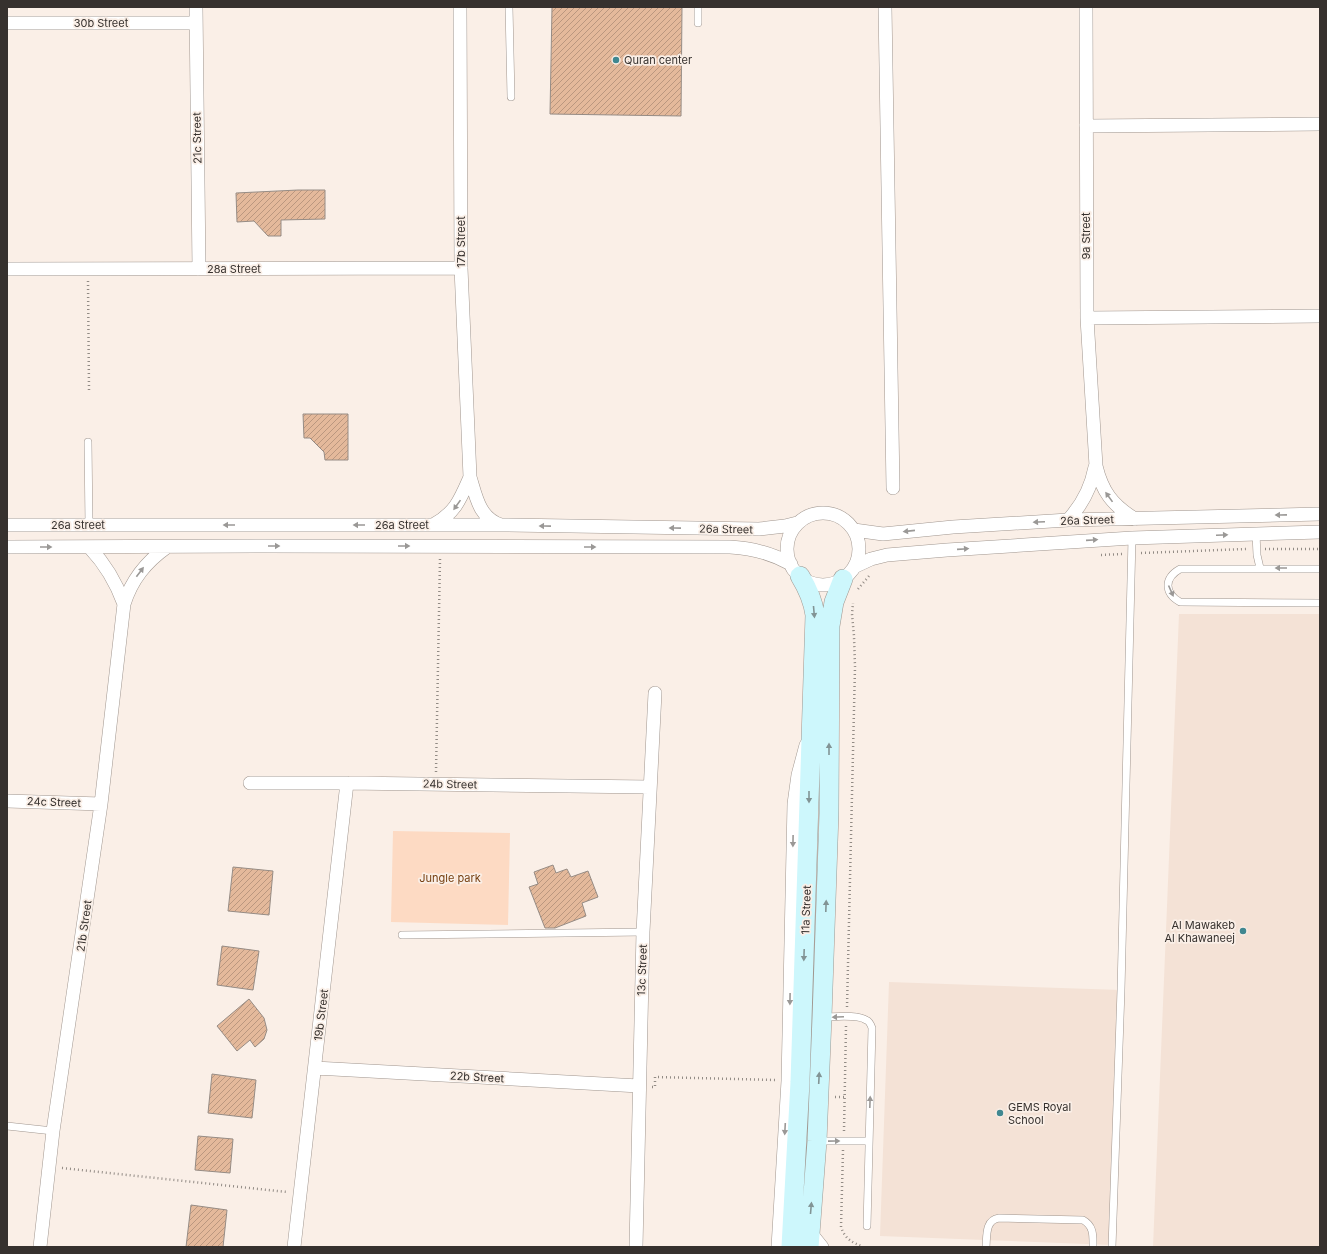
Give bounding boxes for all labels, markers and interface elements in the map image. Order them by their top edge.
street label: 30b Street [74,16,129,30]
place label: Quran center [624,53,692,67]
marker: Quran center [611,55,621,65]
street label: 21c Street [190,112,204,164]
street label: 9a Street [1079,212,1093,260]
street label: 17b Street [454,216,468,268]
street label: 28a Street [207,262,261,276]
one-way arrow [1105,491,1113,502]
one-way arrow [453,500,461,510]
street label: 26a Street [1060,512,1115,528]
one-way arrow [1274,512,1287,518]
street label: 26a Street [51,518,105,532]
street label: 26a Street [375,518,429,532]
one-way arrow [1032,519,1045,525]
one-way arrow [222,522,235,528]
one-way arrow [352,522,365,528]
street label: 26a Street [699,522,753,536]
one-way arrow [538,523,551,529]
one-way arrow [668,525,681,531]
one-way arrow [903,528,916,535]
one-way arrow [1216,532,1229,538]
one-way arrow [1086,537,1098,544]
one-way arrow [268,543,281,549]
one-way arrow [398,543,411,549]
one-way arrow [40,544,52,551]
one-way arrow [584,544,597,550]
one-way arrow [957,545,969,552]
one-way arrow [1274,565,1287,571]
one-way arrow [136,566,145,577]
one-way arrow [1168,586,1174,598]
one-way arrow [810,606,817,618]
one-way arrow [826,742,832,755]
street label: 24b Street [423,777,478,791]
one-way arrow [806,791,812,804]
street label: 24c Street [27,794,82,810]
one-way arrow [790,835,797,847]
park label: Jungle park [419,871,481,885]
street label: 11a Street [798,885,814,935]
street label: 21b Street [73,899,95,953]
one-way arrow [823,899,829,912]
place label: Al Mawakeb Al Khawaneej [1164,918,1235,945]
marker: Al Mawakeb Al Khawaneej [1238,926,1248,936]
street label: 13c Street [634,944,650,996]
one-way arrow [801,949,807,962]
street label: 19b Street [311,988,331,1042]
one-way arrow [787,993,793,1006]
one-way arrow [831,1014,844,1020]
street label: 22b Street [450,1069,505,1085]
one-way arrow [816,1072,823,1084]
one-way arrow [867,1096,874,1108]
place label: GEMS Royal School [1008,1100,1071,1127]
marker: GEMS Royal School [995,1108,1005,1118]
one-way arrow [782,1123,789,1135]
one-way arrow [828,1137,840,1144]
one-way arrow [808,1202,815,1214]

